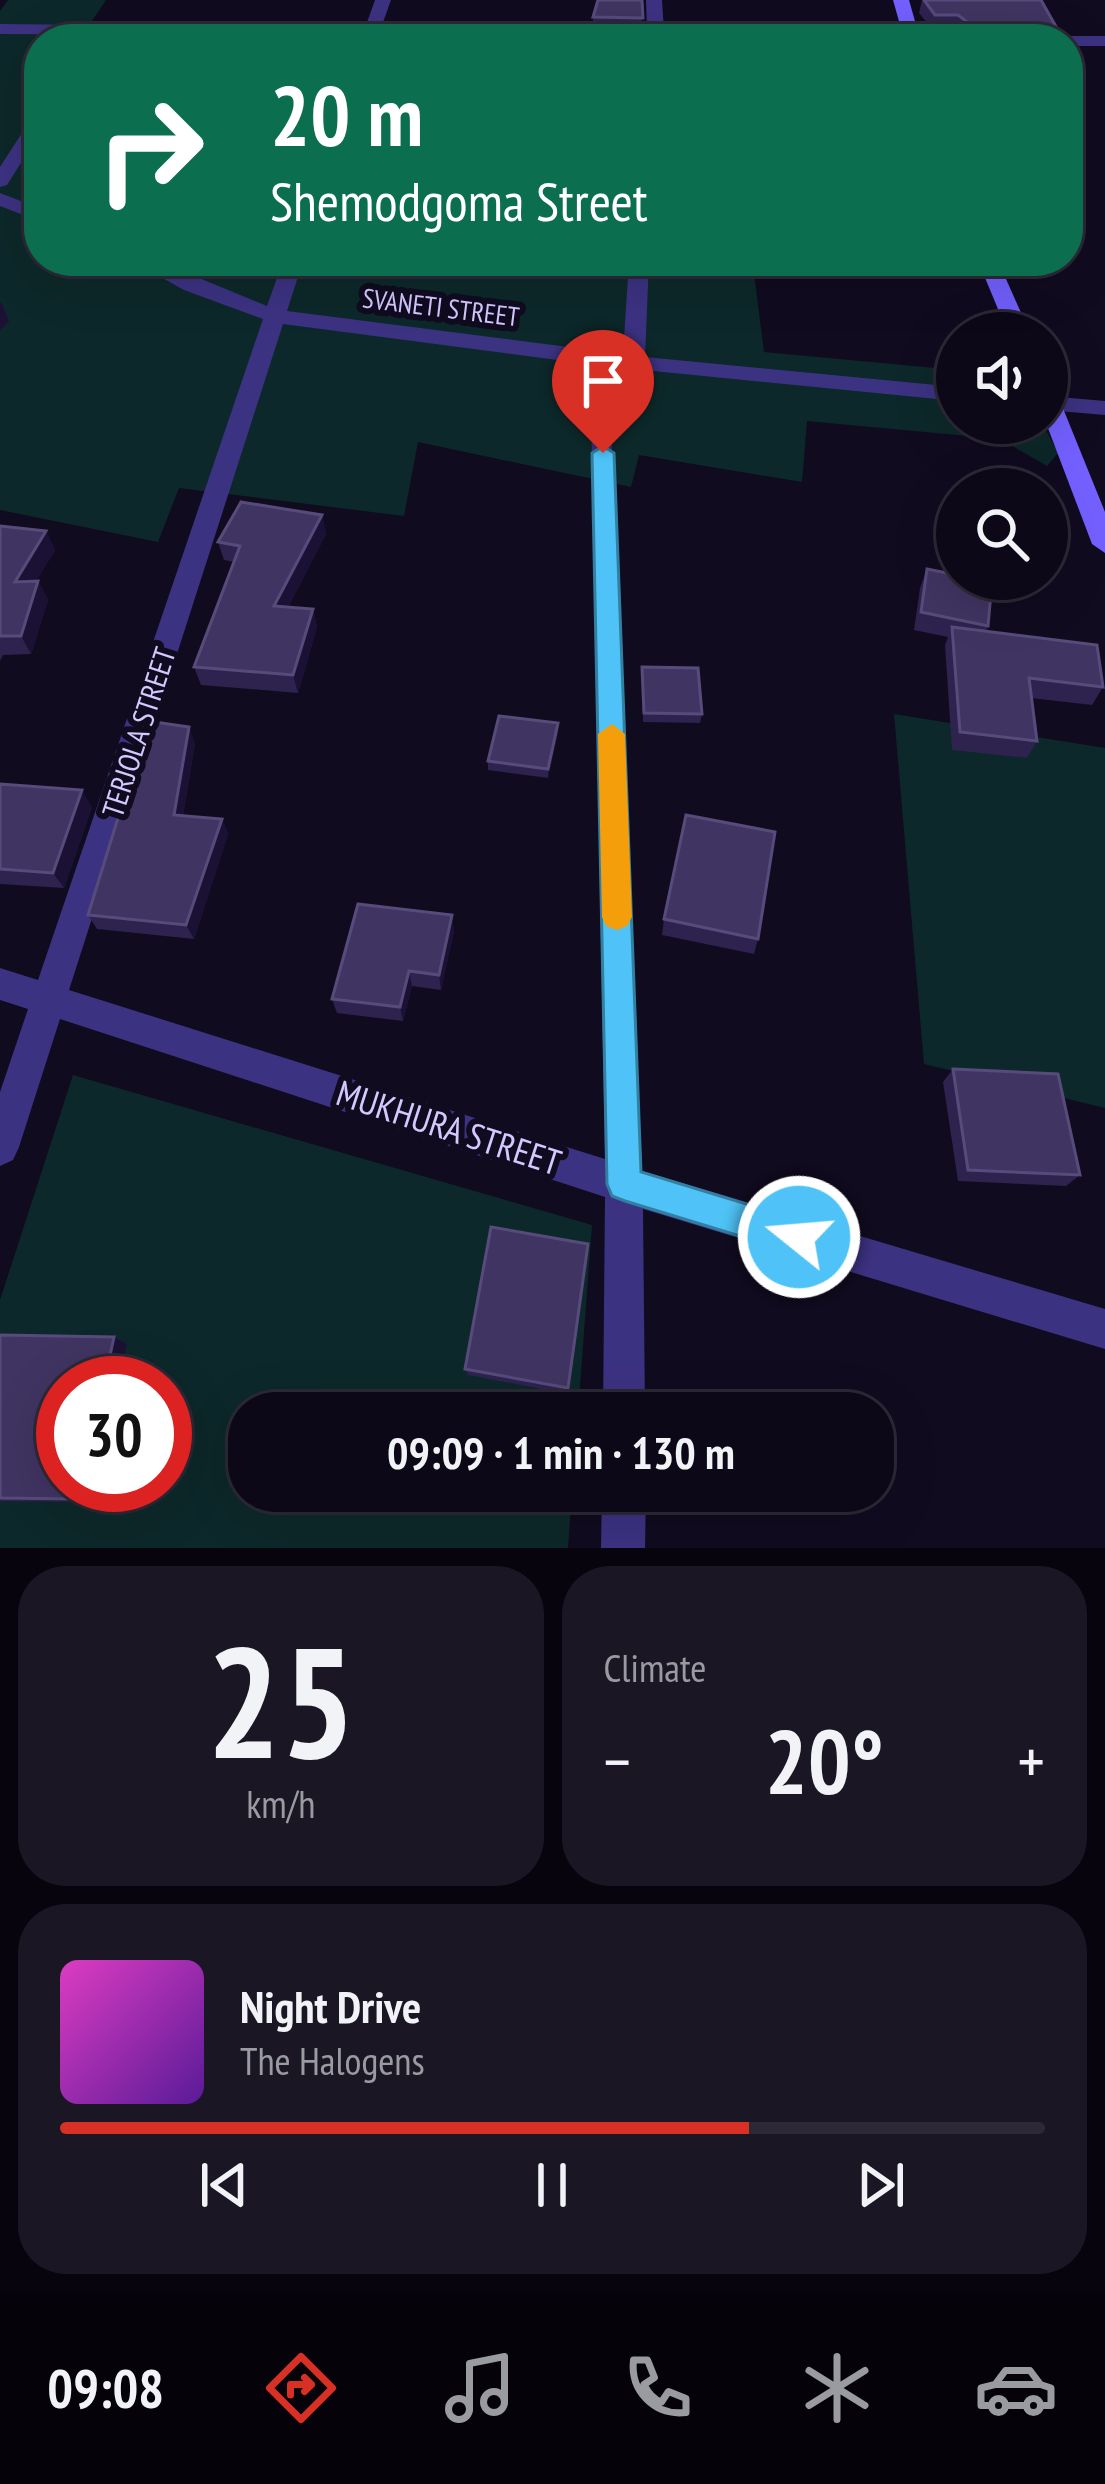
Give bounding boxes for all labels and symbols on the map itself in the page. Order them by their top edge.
street label: SVANETI STREET [361,281,521,333]
pin [552,330,654,453]
street label: TERJOLA STREET [92,642,184,822]
street label: MUKHURA STREET [331,1069,567,1185]
position arrow [736,1174,862,1300]
speed limit sign: 30 [36,1356,192,1512]

